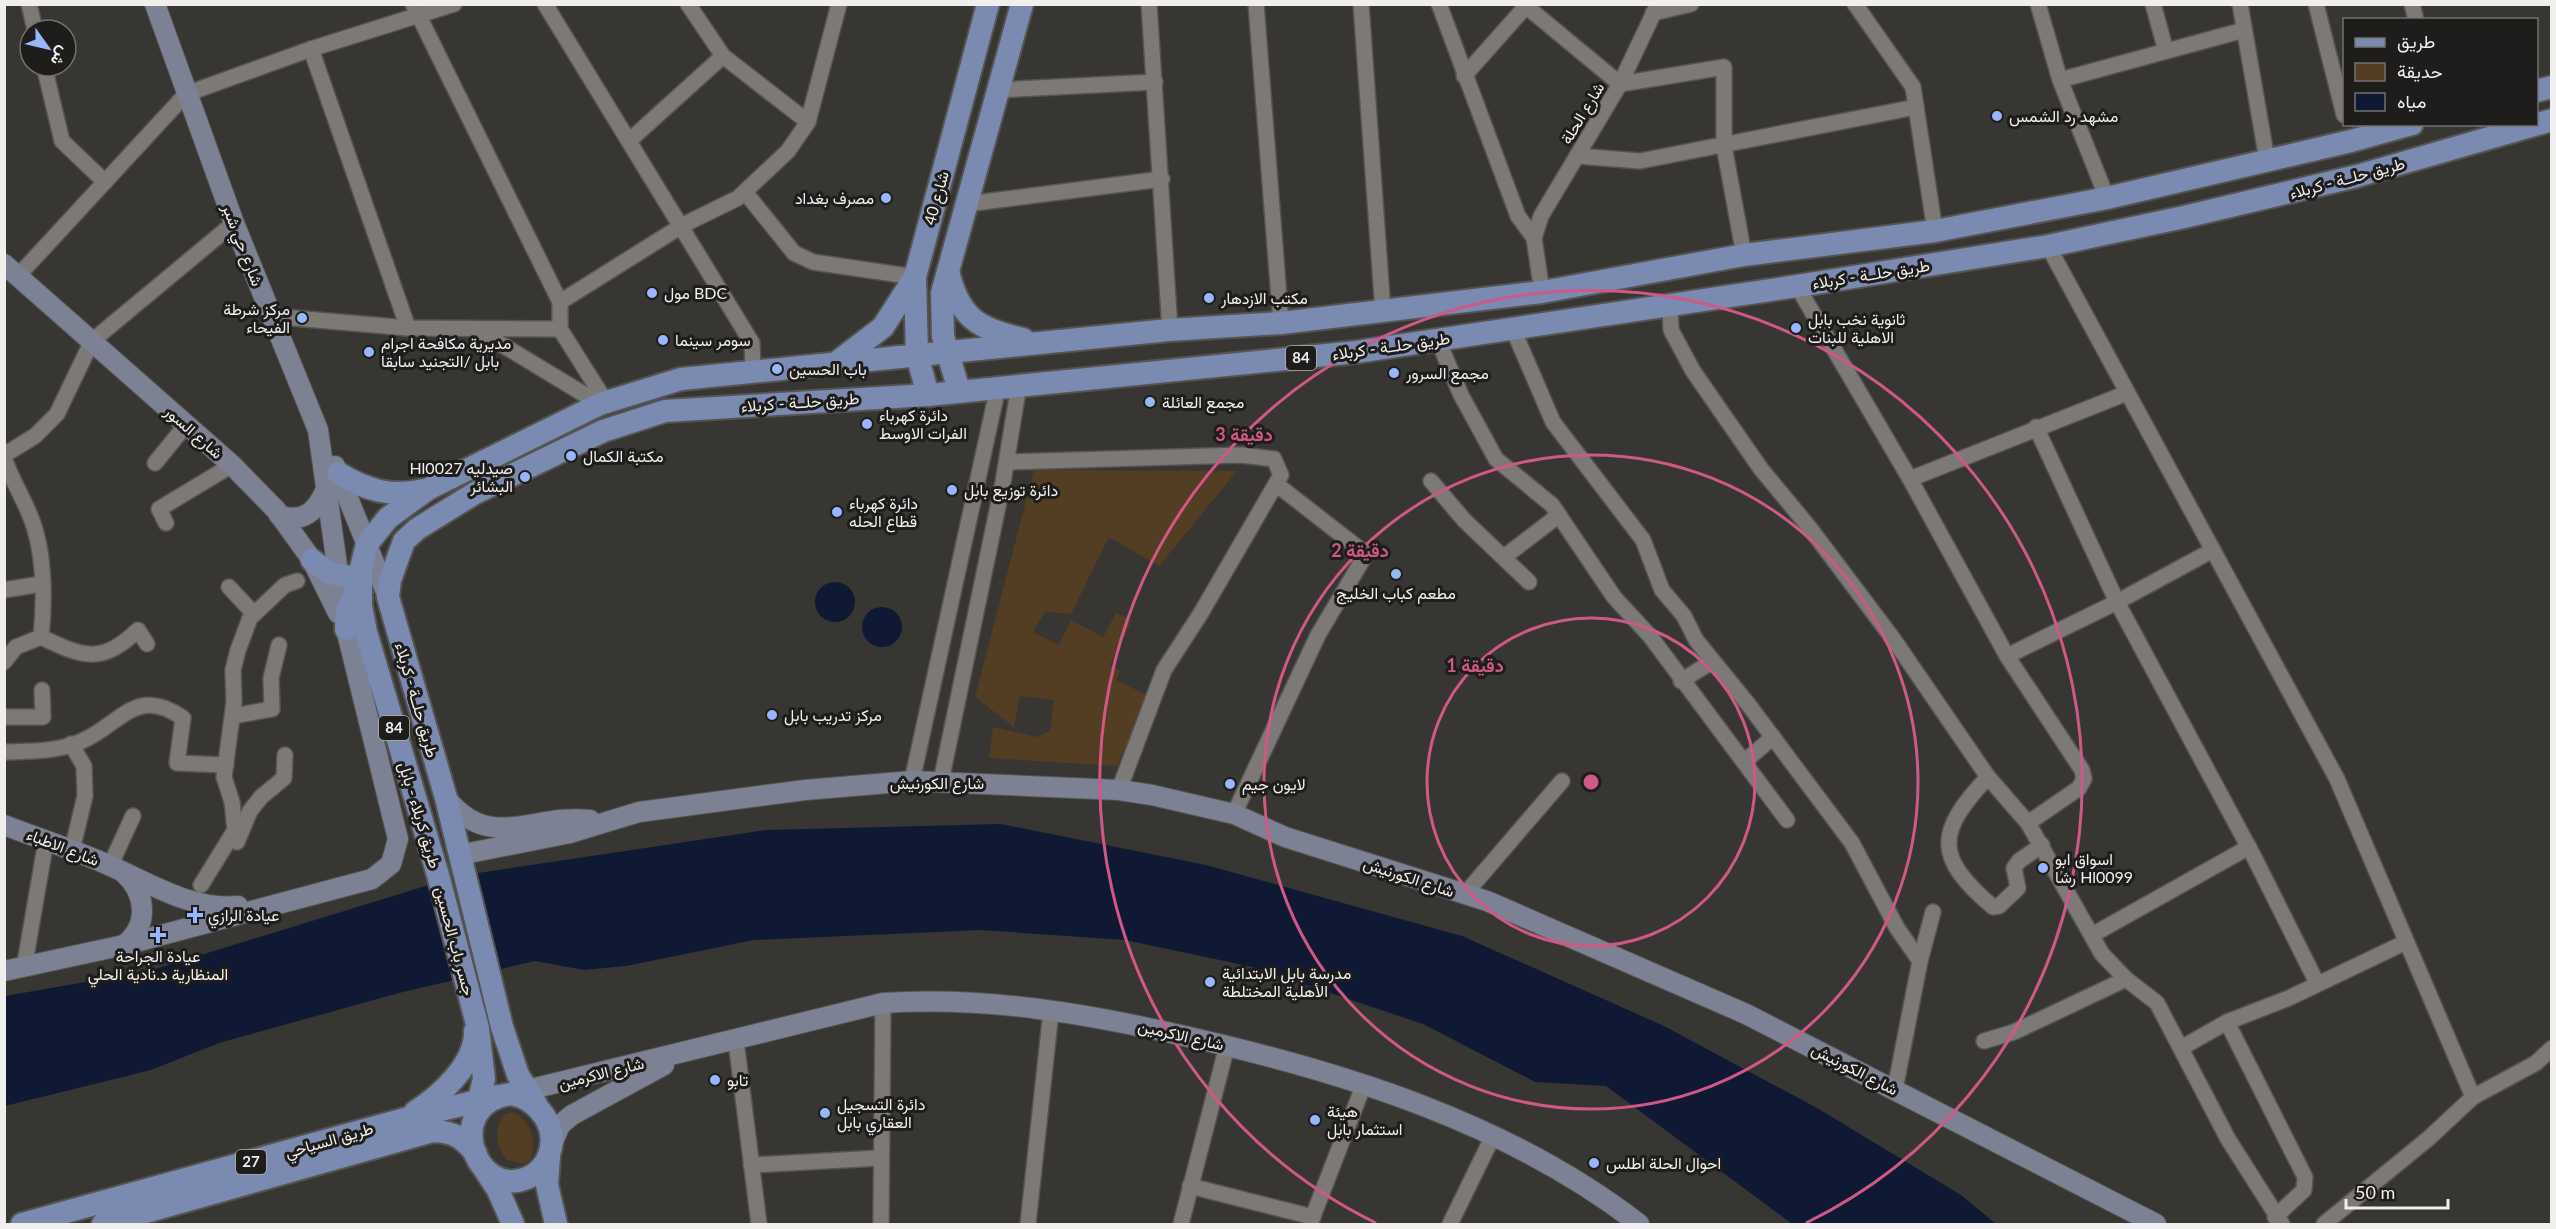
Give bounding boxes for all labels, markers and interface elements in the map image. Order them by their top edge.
north arrow [18,18,78,78]
legend [2343,18,2538,126]
text: طريق [2397,30,2435,53]
text: ش [47,43,74,70]
text: حديقة [2397,60,2443,82]
street label: شارع الحلة [1556,78,1610,149]
text: مياه [2397,90,2426,112]
place label: مشهد رد الشمس [2009,106,2118,127]
marker: مشهد رد الشمس [1990,109,2004,123]
street label: طريق حلــة - كربلاء [2287,153,2407,204]
street label: شارع 40 [919,169,955,228]
place label: مصرف بغداد [795,188,874,209]
marker: مصرف بغداد [879,191,893,205]
street label: شارع حي شبر [214,200,268,290]
street label: طريق حلــة - كربلاء [1811,255,1931,294]
place label: مول BDC [664,283,727,304]
marker: مول BDC [645,286,659,300]
place label: مكتب الازدهار [1220,288,1308,309]
marker: مكتب الازدهار [1202,291,1216,305]
place label: مركز شرطة الفيحاء [223,299,290,337]
place label: ثانوية نخب بابل الاهلية للبنات [1808,309,1905,347]
marker: مركز شرطة الفيحاء [295,311,309,325]
marker: ثانوية نخب بابل الاهلية للبنات [1789,321,1803,335]
street label: طريق حلــة - كربلاء [1331,328,1451,365]
place label: سومر سينما [675,330,751,351]
place label: مديرية مكافحة اجرام بابل /التجنيد سابقا [381,333,511,372]
marker: سومر سينما [656,333,670,347]
marker: مديرية مكافحة اجرام بابل /التجنيد سابقا [362,345,376,359]
road number: 84 [1286,346,1316,370]
place label: باب الحسين [789,359,867,380]
marker: باب الحسين [770,362,784,376]
place label: مجمع السرور [1405,363,1489,385]
marker: مجمع السرور [1387,366,1401,380]
street label: طريق حلــة - كربلاء [740,388,860,417]
place label: مجمع العائلة [1162,392,1244,414]
marker: مجمع العائلة [1143,395,1157,409]
street label: شارع السور [159,401,227,464]
place label: دائرة كهرباء الفرات الاوسط [879,405,967,444]
marker: دائرة كهرباء الفرات الاوسط [860,417,874,431]
text: 3 دقيقة [1215,423,1273,446]
place label: مكتبة الكمال [583,446,663,466]
marker: مكتبة الكمال [564,449,578,463]
place label: Hl0027 صيدليه البشائر [410,458,513,497]
marker: Hl0027 صيدليه البشائر [518,470,532,484]
place label: دائرة توزيع بابل [964,480,1058,502]
marker: دائرة توزيع بابل [945,483,959,497]
place label: دائرة كهرباء قطاع الحله [849,493,918,533]
marker: دائرة كهرباء قطاع الحله [830,505,844,519]
text: 2 دقيقة [1331,539,1389,562]
marker: مطعم كباب الخليج [1389,567,1403,581]
place label: مطعم كباب الخليج [1336,583,1456,605]
street label: طريق حلــة - كربلاء [390,640,443,760]
text: 1 دقيقة [1446,654,1504,677]
place label: مركز تدريب بابل [784,705,882,726]
marker: مركز تدريب بابل [765,708,779,722]
road number: 84 [379,716,409,740]
street label: طريق كربلاء - بابل [393,759,446,871]
centre of rings [1581,772,1601,792]
street label: شارع الكورنيش [890,773,984,795]
place label: لايون جيم [1242,774,1306,795]
marker: لايون جيم [1223,777,1237,791]
street label: شارع الاطباء [23,824,102,872]
place label: اسواق ابو رشا Hl0099 [2055,849,2133,888]
street label: شارع الكورنيش [1360,853,1457,903]
marker: اسواق ابو رشا Hl0099 [2036,861,2050,875]
street label: جسر باب الحسين [430,884,479,998]
place label: عيادة الرازي [208,905,279,929]
marker: عيادة الرازي [186,906,204,924]
marker: عيادة الجراحة المنظارية د.نادية الحلي [149,926,167,944]
place label: عيادة الجراحة المنظارية د.نادية الحلي [88,946,228,988]
place label: مدرسة بابل الابتدائية الأهلية المختلطة [1222,963,1351,1001]
marker: مدرسة بابل الابتدائية الأهلية المختلطة [1203,975,1217,989]
street label: شارع الاكرمين [1136,1015,1226,1057]
street label: شارع الكورنيش [1807,1039,1902,1101]
street label: شارع الاكرمين [556,1053,646,1095]
place label: تابو [727,1070,748,1091]
marker: تابو [708,1073,722,1087]
place label: دائرة التسجيل العقاري بابل [837,1094,925,1136]
place label: هيئة استثمار بابل [1327,1101,1402,1140]
marker: دائرة التسجيل العقاري بابل [818,1106,832,1120]
marker: هيئة استثمار بابل [1308,1113,1322,1127]
street label: طريق السياحي [283,1118,377,1166]
road number: 27 [236,1150,266,1174]
place label: احوال الحلة اطلس [1606,1153,1721,1174]
marker: احوال الحلة اطلس [1587,1156,1601,1170]
scale bar [2346,1172,2448,1210]
text: 50 m [2355,1181,2395,1203]

